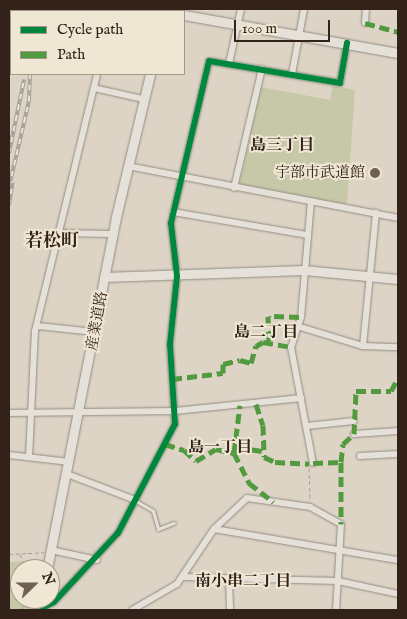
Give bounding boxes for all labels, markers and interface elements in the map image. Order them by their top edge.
legend [10,10,185,75]
scale bar [237,10,333,42]
text: 100 m [242,19,277,38]
text: Cycle path [57,20,123,39]
text: Path [57,45,85,64]
district label: 島三丁目 [250,136,314,156]
place label: 宇部市武道館 [275,164,365,182]
marker: 宇部市武道館 [369,167,381,179]
district label: 若松町 [25,231,79,253]
street label: 産業道路 [83,290,111,352]
district label: 島二丁目 [234,323,298,343]
district label: 島一丁目 [188,438,252,458]
north arrow [10,559,60,609]
text: N [37,570,59,588]
district label: 南小串二丁目 [195,572,291,592]

